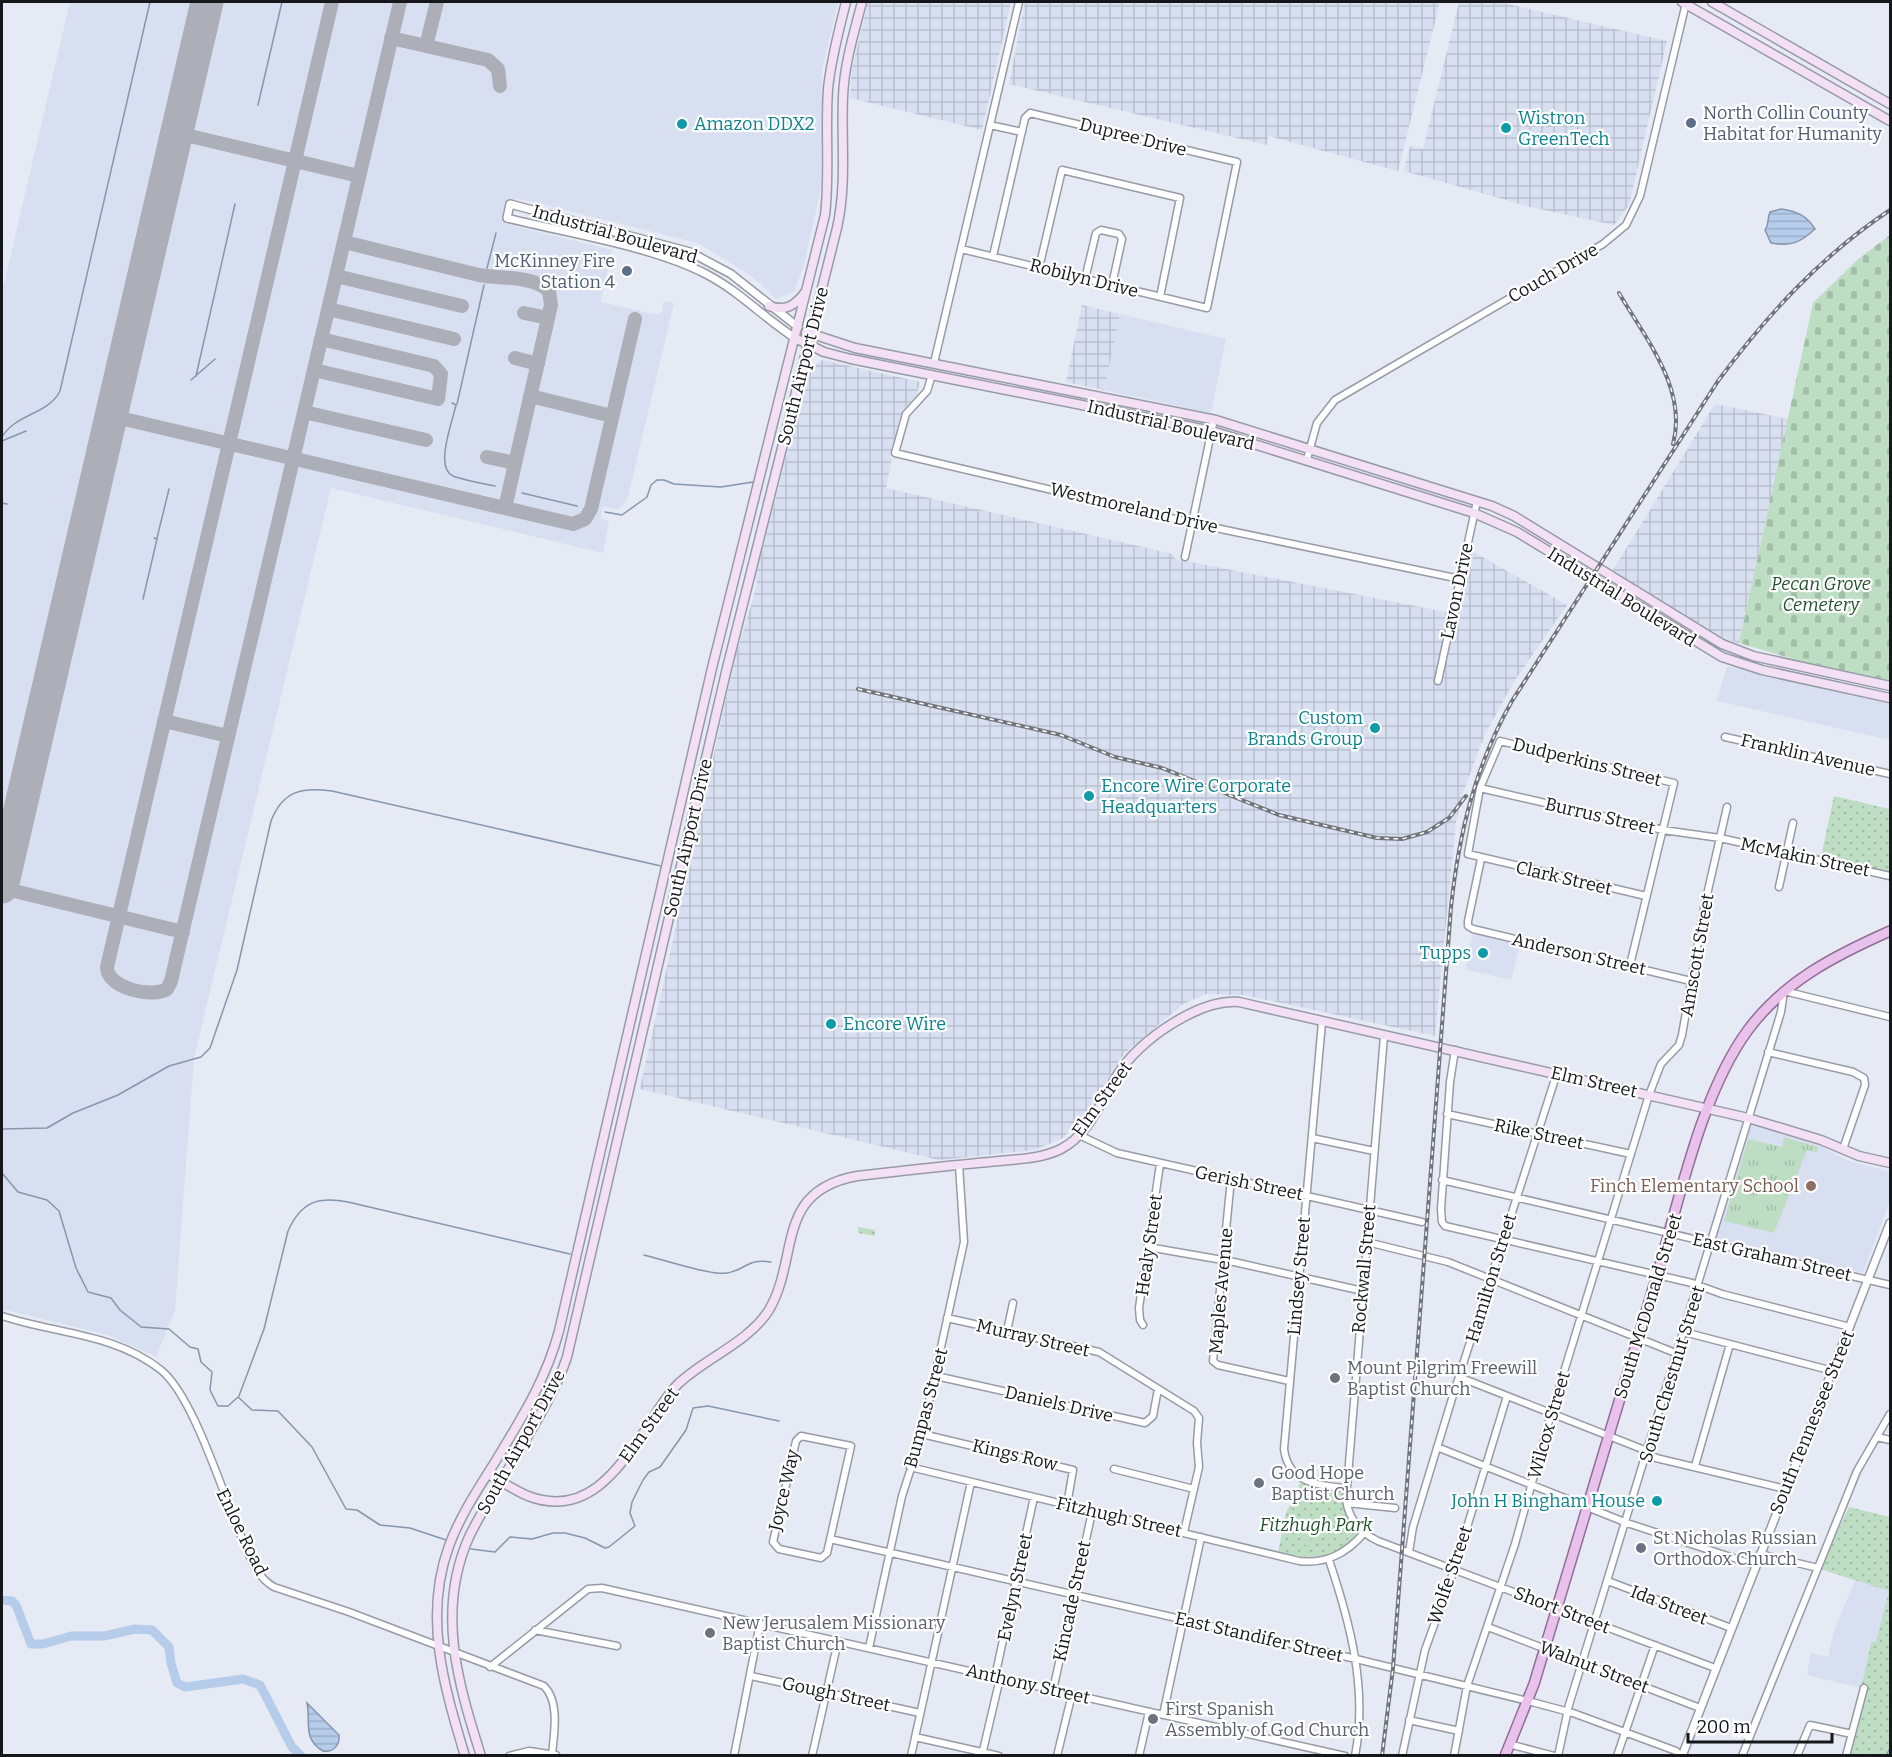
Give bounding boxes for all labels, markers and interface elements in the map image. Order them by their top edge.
place label: North Collin County Habitat for Humanity [1703,102,1883,145]
place label: Wistron GreenTech [1518,107,1609,150]
place label: Amazon DDX2 [694,113,815,135]
street label: Dupree Drive [1077,113,1189,161]
marker: North Collin County Habitat for Humanity [1684,116,1698,130]
marker: Amazon DDX2 [675,117,689,131]
marker: Wistron GreenTech [1499,121,1513,135]
street label: Industrial Boulevard [530,200,700,268]
street label: Couch Drive [1504,238,1602,308]
place label: McKinney Fire Station 4 [494,250,615,293]
street label: Robilyn Drive [1027,254,1141,302]
marker: McKinney Fire Station 4 [620,264,634,278]
street label: South Airport Drive [773,285,833,447]
street label: Industrial Boulevard [1085,395,1257,455]
street label: Westmoreland Drive [1048,478,1220,538]
street label: Lavon Drive [1436,541,1478,641]
street label: Industrial Boulevard [1544,542,1701,652]
park label: Pecan Grove Cemetery [1771,573,1871,616]
place label: Custom Brands Group [1247,707,1363,750]
marker: Custom Brands Group [1368,721,1382,735]
street label: Franklin Avenue [1739,729,1877,781]
street label: Dudperkins Street [1510,733,1664,791]
street label: South Airport Drive [659,757,717,919]
place label: Encore Wire Corporate Headquarters [1101,775,1291,818]
marker: Encore Wire Corporate Headquarters [1082,789,1096,803]
street label: Burrus Street [1543,793,1658,839]
street label: McMakin Street [1738,833,1872,882]
street label: Clark Street [1514,856,1615,900]
street label: Amscott Street [1675,891,1719,1018]
street label: Anderson Street [1510,928,1649,980]
place label: Tupps [1420,942,1471,964]
marker: Tupps [1476,946,1490,960]
place label: Encore Wire [843,1013,946,1035]
marker: Encore Wire [824,1017,838,1031]
street label: Elm Street [1067,1057,1137,1141]
street label: Elm Street [1549,1061,1640,1103]
street label: Rike Street [1492,1114,1586,1154]
street label: Gerish Street [1193,1161,1306,1205]
place label: Finch Elementary School [1590,1175,1799,1197]
marker: Finch Elementary School [1804,1179,1818,1193]
street label: Healy Street [1131,1192,1167,1297]
street label: Rockwall Street [1347,1203,1381,1334]
street label: Hamilton Street [1461,1210,1521,1345]
street label: South McDonald Street [1609,1210,1687,1401]
street label: Lindsey Street [1283,1215,1315,1336]
street label: Maples Avenue [1205,1227,1237,1355]
street label: East Graham Street [1690,1228,1854,1286]
street label: South Chestnut Street [1635,1282,1710,1465]
street label: Murray Street [974,1314,1092,1362]
street label: South Tennessee Street [1765,1326,1859,1517]
street label: Bumpas Street [899,1345,953,1470]
place label: Mount Pilgrim Freewill Baptist Church [1347,1357,1537,1400]
street label: South Airport Drive [472,1366,570,1518]
street label: Wilcox Street [1523,1368,1575,1481]
marker: Mount Pilgrim Freewill Baptist Church [1328,1371,1342,1385]
street label: Daniels Drive [1003,1381,1115,1427]
street label: Elm Street [614,1383,684,1467]
street label: Kings Row [970,1434,1061,1476]
street label: Joyce Way [764,1447,804,1534]
place label: Good Hope Baptist Church [1271,1462,1394,1505]
marker: Good Hope Baptist Church [1252,1476,1266,1490]
street label: Enloe Road [212,1485,273,1579]
place label: John H Bingham House [1450,1490,1645,1512]
street label: Fitzhugh Street [1054,1492,1184,1542]
marker: John H Bingham House [1650,1494,1664,1508]
park label: Fitzhugh Park [1259,1514,1373,1536]
street label: Wolfe Street [1423,1522,1477,1627]
place label: St Nicholas Russian Orthodox Church [1653,1527,1818,1570]
street label: Evelyn Street [993,1531,1037,1643]
street label: Kincade Street [1048,1538,1096,1663]
marker: St Nicholas Russian Orthodox Church [1634,1541,1648,1555]
street label: Ida Street [1627,1580,1711,1630]
street label: Short Street [1511,1582,1614,1639]
street label: East Standifer Street [1173,1607,1346,1667]
place label: New Jerusalem Missionary Baptist Church [722,1612,946,1655]
marker: New Jerusalem Missionary Baptist Church [703,1626,717,1640]
street label: Walnut Street [1536,1636,1652,1698]
street label: Anthony Street [964,1659,1093,1709]
street label: Gough Street [780,1672,893,1716]
place label: First Spanish Assembly of God Church [1165,1698,1369,1741]
scale bar [1688,1706,1832,1744]
marker: First Spanish Assembly of God Church [1146,1712,1160,1726]
text: 200 m [1697,1716,1751,1738]

